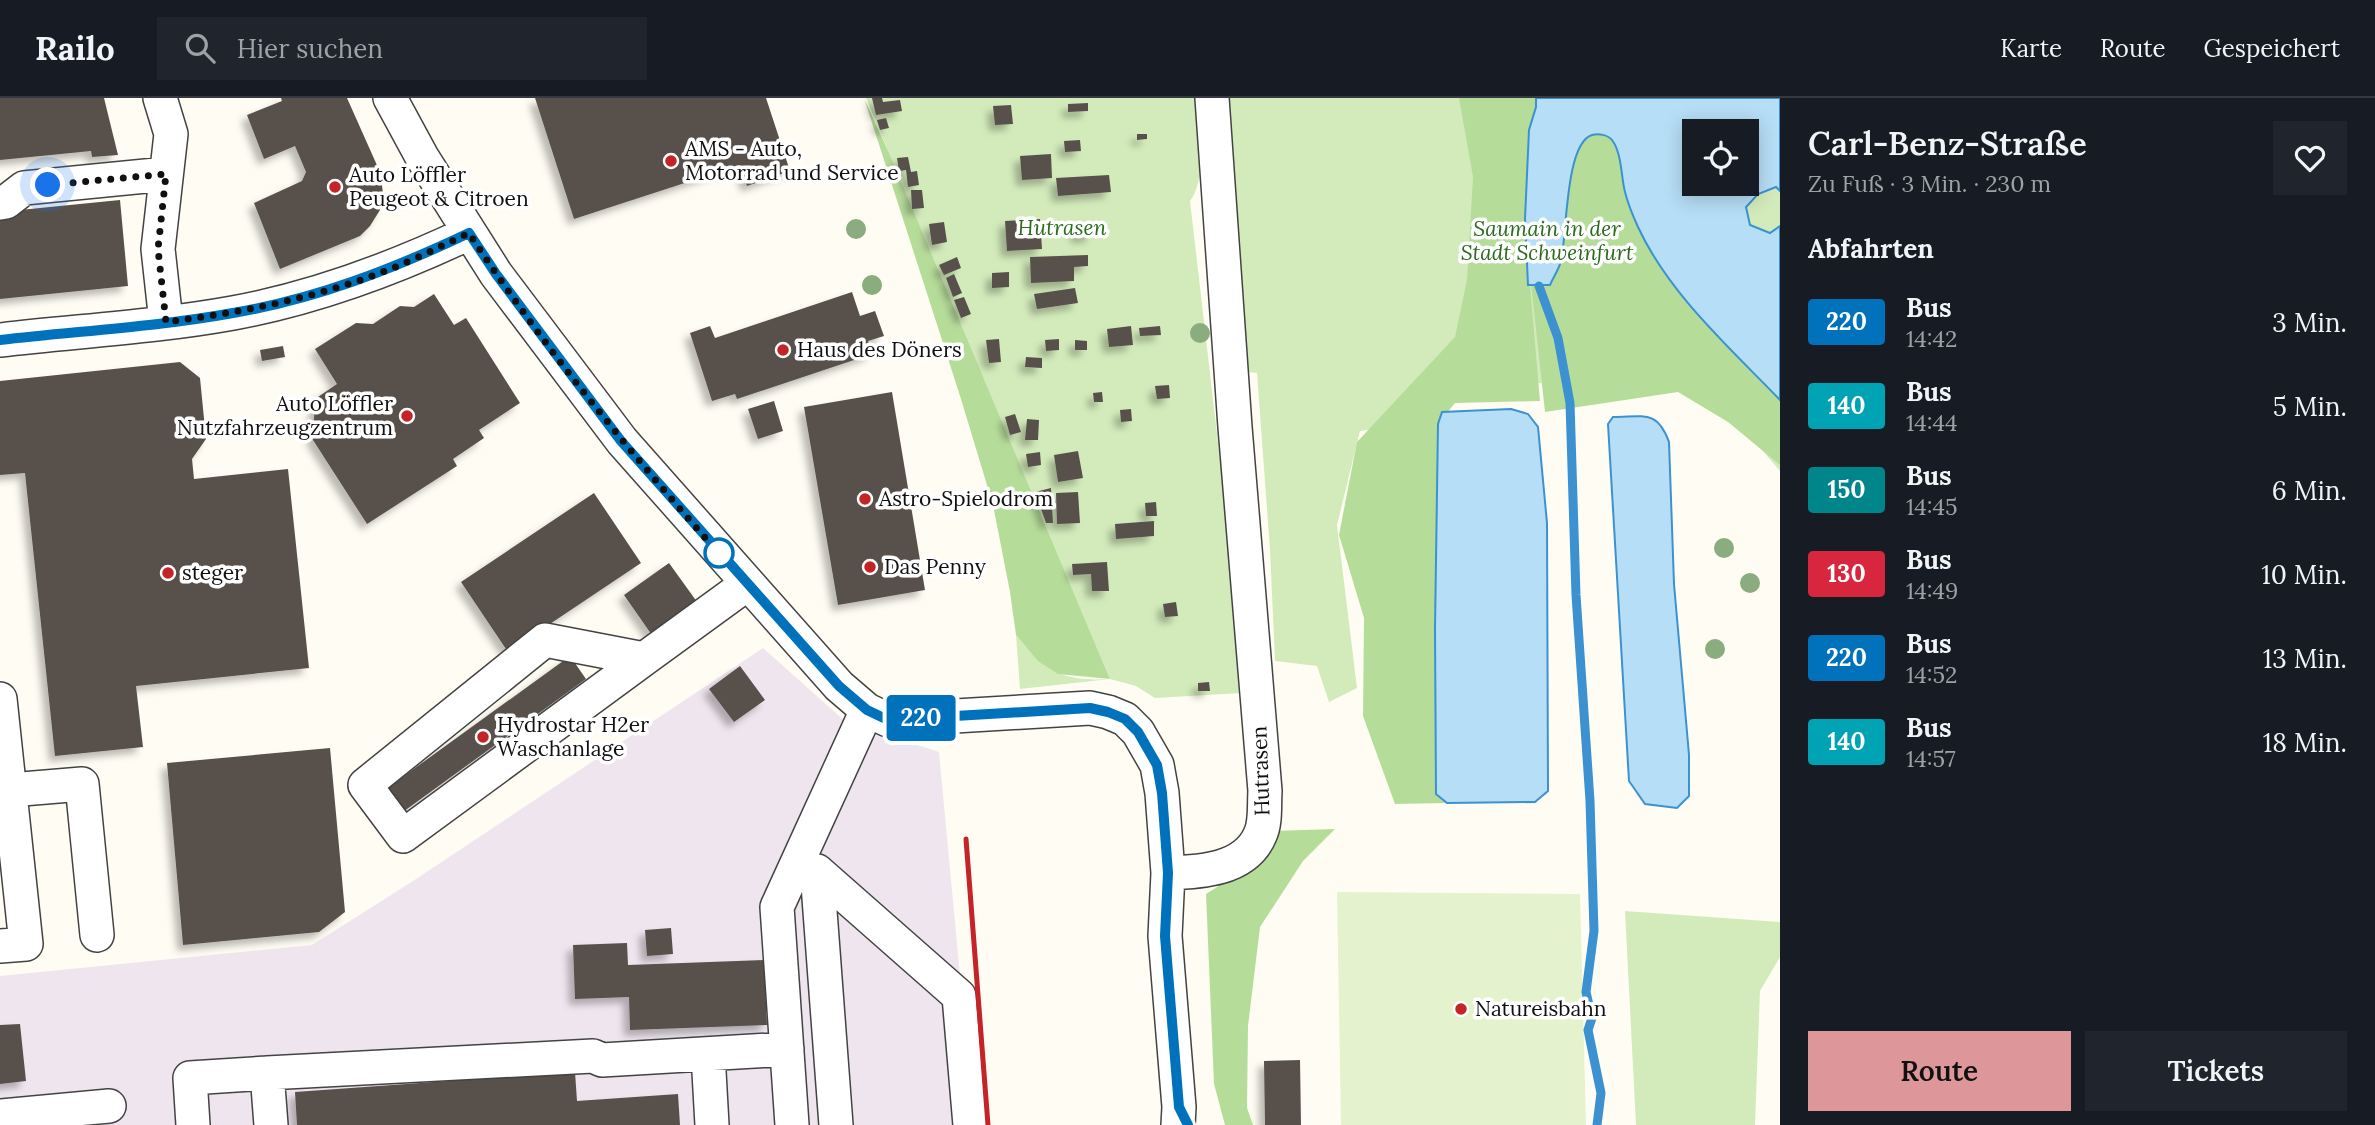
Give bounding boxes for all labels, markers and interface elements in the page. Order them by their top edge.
search box [157,17,647,80]
text: Railo [35,27,115,69]
icon: search [181,29,219,67]
text: Hier suchen [237,32,383,65]
text: Karte [2000,33,2062,64]
text: Route [2100,33,2166,64]
text: Gespeichert [2204,33,2340,64]
map controls [1682,119,1759,196]
button: locate [1682,119,1759,196]
button: heart [2273,121,2347,195]
text: Carl-Benz-Straße [1808,122,2087,164]
place label: AMS - Auto, Motorrad und Service [684,135,899,186]
marker: AMS - Auto, Motorrad und Service [663,153,679,169]
place label: Auto Löffler Peugeot & Citroen [348,161,529,212]
your location [30,167,65,202]
text: Zu Fuß · 3 Min. · 230 m [1808,169,2051,198]
marker: Auto Löffler Peugeot & Citroen [327,179,343,195]
park label: Hutrasen [1018,214,1106,241]
park label: Saumain in der Stadt Schweinfurt [1461,215,1634,266]
text: Abfahrten [1808,232,1934,265]
text: Bus [1906,291,1952,324]
text: 220 [1826,306,1867,337]
text: 3 Min. [2272,306,2347,339]
text: 14:42 [1906,324,1957,353]
place label: Haus des Döners [797,336,962,363]
marker: Haus des Döners [775,342,791,358]
text: Bus [1906,375,1952,408]
place label: Auto Löffler Nutzfahrzeugzentrum [177,390,393,441]
text: 140 [1827,390,1866,421]
text: 5 Min. [2273,390,2347,423]
marker: Auto Löffler Nutzfahrzeugzentrum [399,408,415,424]
text: 14:44 [1906,408,1958,437]
text: Bus [1906,459,1952,492]
text: 150 [1828,474,1865,505]
text: 6 Min. [2272,474,2347,507]
place label: Astro-Spielodrom [878,485,1054,512]
marker: Astro-Spielodrom [857,491,873,507]
text: 14:45 [1906,492,1958,521]
unlabelled marker [704,538,734,568]
text: Bus [1906,543,1952,576]
place label: Das Penny [884,553,986,580]
text: 130 [1827,558,1866,589]
text: 10 Min. [2261,558,2347,591]
place label: steger [182,559,243,586]
marker: Das Penny [862,559,878,575]
marker: steger [160,565,176,581]
text: 14:49 [1906,576,1958,605]
text: Bus [1906,627,1952,660]
text: 220 [1826,642,1867,673]
text: 13 Min. [2263,642,2347,675]
text: 14:52 [1906,660,1957,689]
line badge: 220 [881,695,961,741]
text: 220 [901,702,941,733]
place label: Hydrostar H2er Waschanlage [497,711,649,762]
text: Bus [1906,711,1952,744]
street label: Hutrasen [1245,725,1276,817]
text: 140 [1827,726,1866,757]
text: 18 Min. [2263,726,2347,759]
marker: Hydrostar H2er Waschanlage [475,729,491,745]
text: 14:57 [1906,744,1956,773]
place label: Natureisbahn [1475,995,1607,1022]
marker: Natureisbahn [1453,1001,1469,1017]
button: Route [1808,1031,2071,1111]
button: Tickets [2085,1031,2347,1111]

